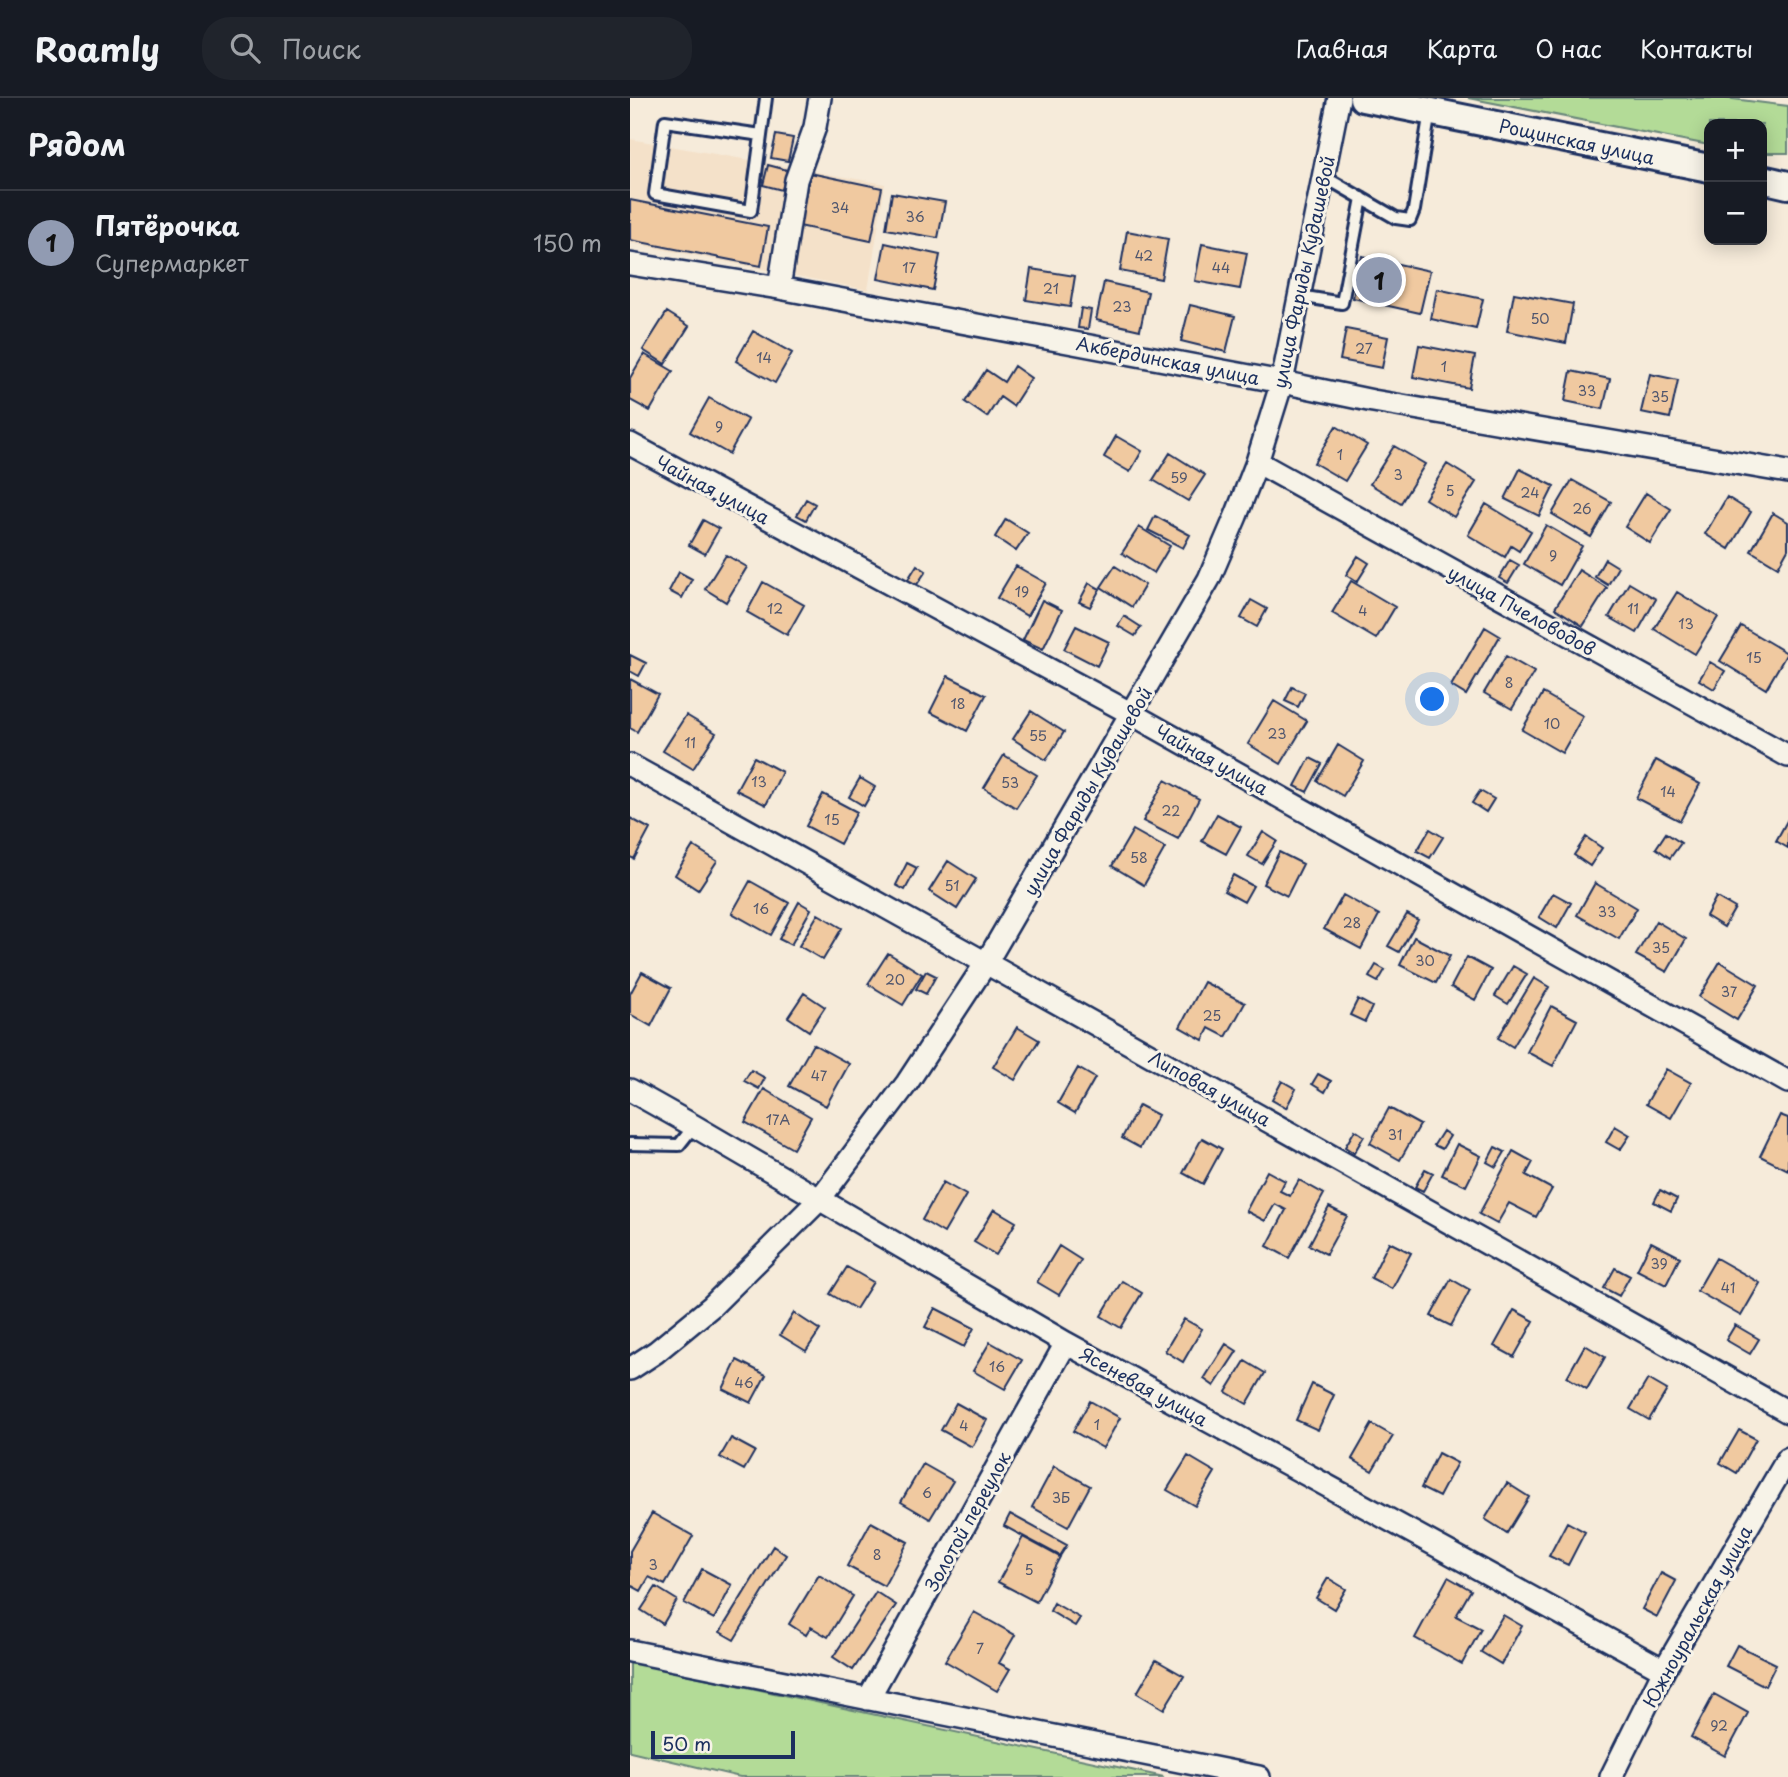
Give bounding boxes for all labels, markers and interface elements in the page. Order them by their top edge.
search box [202,17,692,80]
text: Roamly [35,23,160,73]
icon: search [226,29,264,67]
text: Поиск [282,29,361,68]
text: Главная [1296,30,1389,66]
text: Карта [1427,30,1497,66]
text: О нас [1535,30,1602,66]
text: Контакты [1640,30,1753,66]
street label: Рощинская улица [1497,111,1658,171]
map controls [1704,119,1767,245]
button: + [1704,119,1767,182]
text: Рядом [28,121,126,166]
street label: улица Фариды Кудашевой [1265,153,1341,391]
button: − [1704,182,1767,245]
house number: 34 [831,197,849,218]
text: Пятёрочка [95,206,240,245]
house number: 36 [905,206,925,227]
text: 1 [46,225,57,260]
text: 150 m [533,225,602,260]
text: Супермаркет [95,245,249,280]
house number: 42 [1135,245,1153,266]
pin: 1 [1356,254,1402,306]
house number: 17 [902,257,916,278]
house number: 44 [1212,257,1230,278]
house number: 21 [1043,278,1059,299]
house number: 23 [1113,296,1131,317]
house number: 50 [1530,308,1550,329]
street label: Акбердинская улица [1074,329,1263,391]
house number: 27 [1355,338,1373,359]
house number: 14 [756,347,772,368]
house number: 1 [1441,356,1447,377]
house number: 33 [1578,380,1596,401]
house number: 35 [1651,386,1669,407]
house number: 9 [715,416,723,437]
house number: 1 [1337,444,1343,465]
street label: Чайная улица [651,448,775,531]
house number: 3 [1393,464,1403,485]
house number: 59 [1170,467,1188,488]
house number: 5 [1445,480,1455,501]
house number: 24 [1521,482,1539,503]
house number: 26 [1572,498,1592,519]
house number: 9 [1549,545,1557,566]
street label: улица Пчеловодов [1443,558,1601,662]
house number: 19 [1015,581,1029,602]
house number: 12 [767,598,783,619]
house number: 11 [1627,598,1639,619]
house number: 4 [1358,600,1368,621]
house number: 13 [1678,613,1694,634]
house number: 15 [1746,647,1762,668]
house number: 8 [1505,672,1513,693]
street label: улица Фариды Кудашевой [1016,682,1158,900]
your location [1415,682,1449,716]
house number: 18 [950,693,966,714]
house number: 10 [1544,713,1560,734]
street label: Чайная улица [1151,717,1274,801]
house number: 23 [1268,723,1286,744]
house number: 55 [1029,725,1047,746]
house number: 11 [684,732,696,753]
house number: 13 [751,771,767,792]
house number: 53 [1001,772,1019,793]
house number: 14 [1660,781,1676,802]
house number: 22 [1162,800,1180,821]
house number: 15 [824,809,840,830]
house number: 58 [1130,847,1148,868]
house number: 51 [945,875,959,896]
house number: 16 [753,898,769,919]
house number: 33 [1598,901,1616,922]
house number: 28 [1343,912,1361,933]
house number: 35 [1652,937,1670,958]
house number: 30 [1415,950,1435,971]
house number: 20 [885,969,905,990]
house number: 37 [1721,981,1738,1002]
house number: 25 [1203,1005,1221,1026]
street label: Липовая улица [1144,1043,1276,1133]
house number: 47 [811,1065,828,1086]
house number: 17А [766,1109,791,1130]
house number: 31 [1388,1124,1402,1145]
house number: 39 [1650,1253,1668,1274]
house number: 41 [1721,1277,1735,1298]
street label: Ясеневая улица [1075,1340,1213,1433]
house number: 16 [989,1356,1005,1377]
house number: 46 [734,1372,754,1393]
house number: 1 [1094,1414,1100,1435]
house number: 4 [959,1415,969,1436]
street label: Золотой переулок [917,1446,1017,1596]
house number: 6 [922,1482,932,1503]
house number: 3Б [1052,1487,1070,1508]
street label: Южноуральская улица [1636,1520,1759,1712]
house number: 8 [873,1544,881,1565]
house number: 3 [648,1554,658,1575]
house number: 5 [1024,1559,1034,1580]
house number: 7 [976,1638,984,1659]
house number: 92 [1710,1715,1728,1736]
scale bar [651,1728,794,1760]
text: 50 m [662,1729,711,1757]

